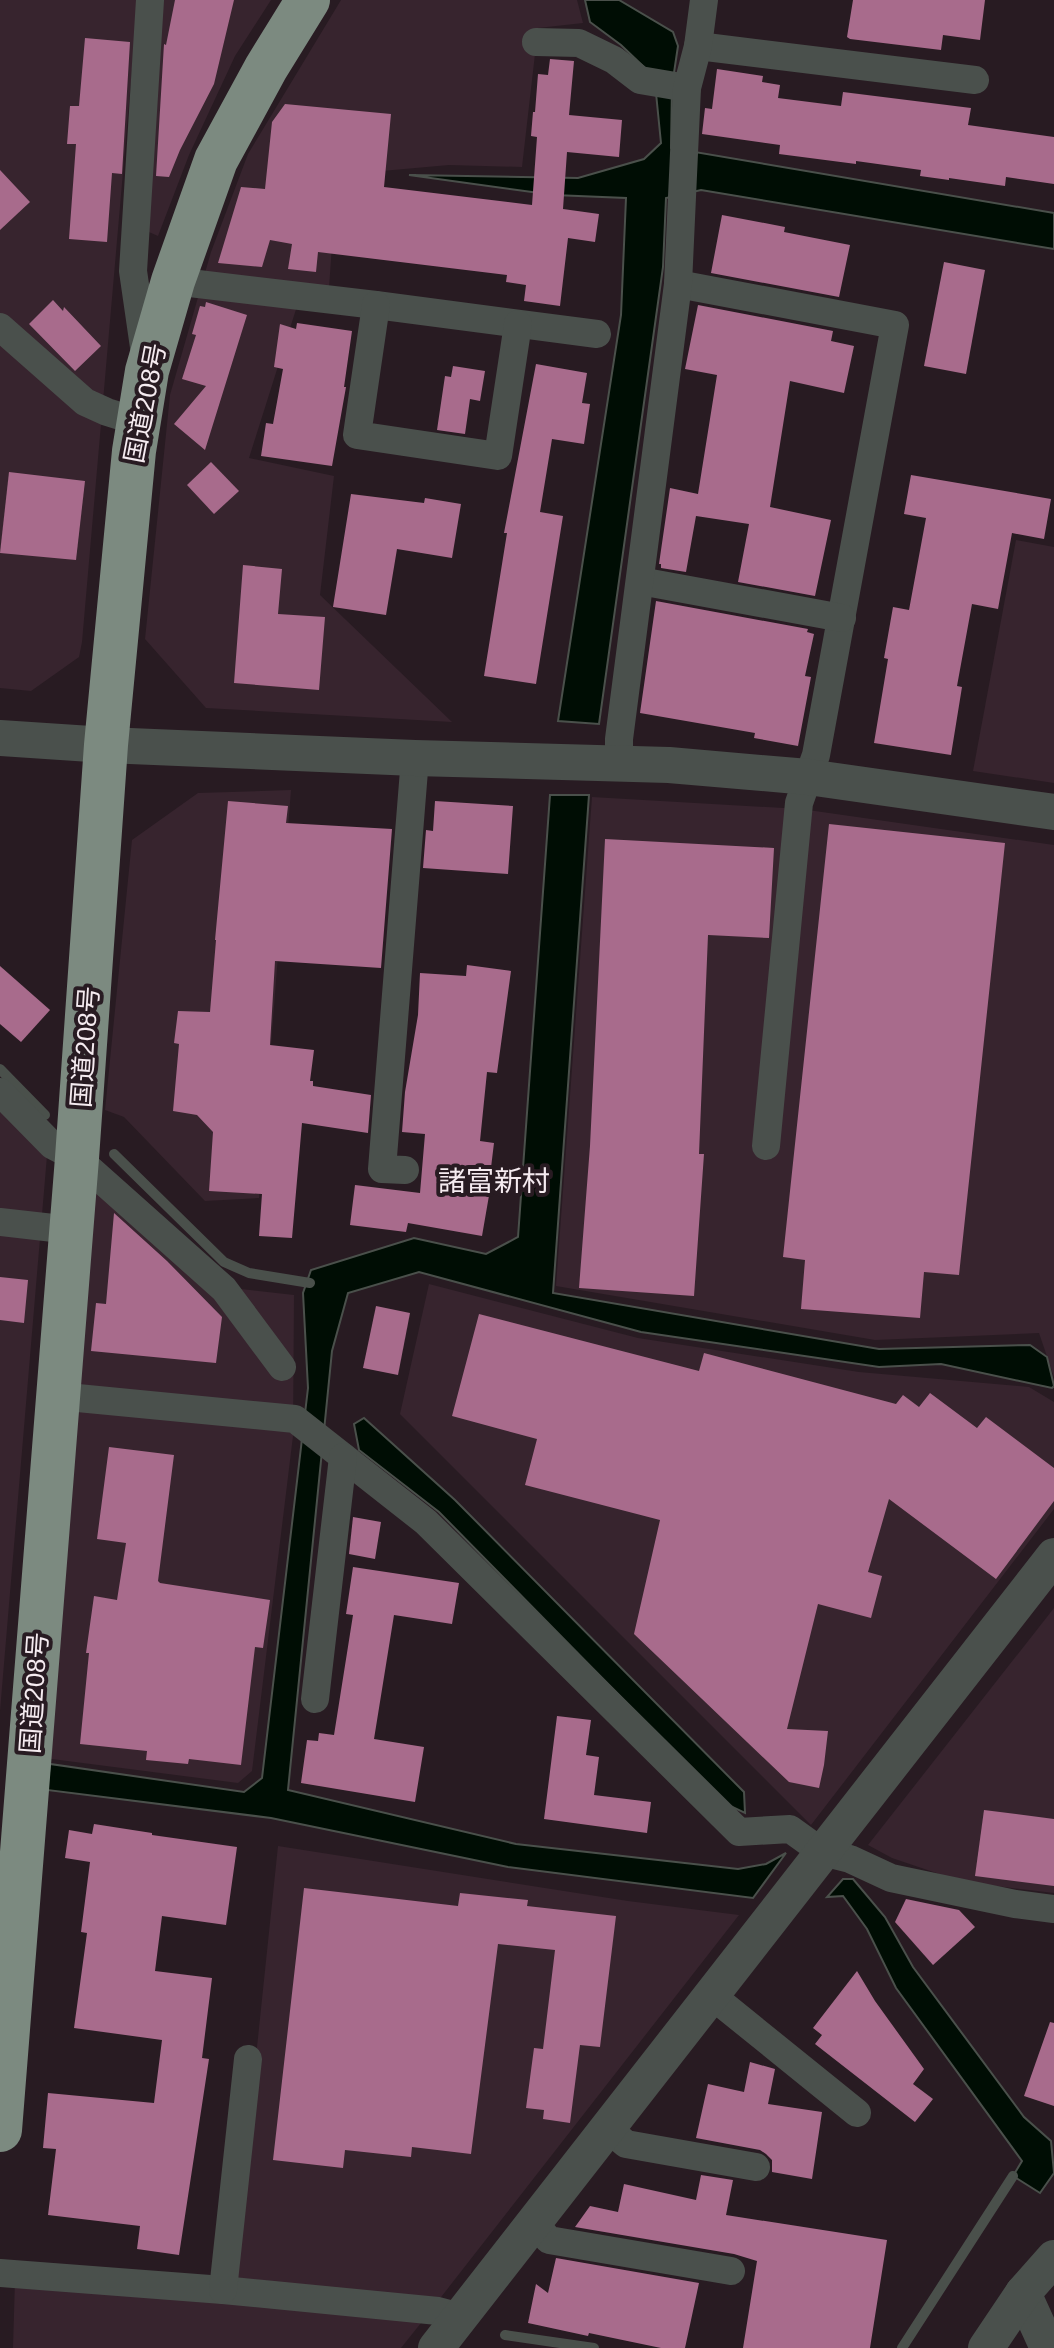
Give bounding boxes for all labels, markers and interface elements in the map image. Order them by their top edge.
street label: 国道208号 [119,341,171,465]
street label: 国道208号 [66,985,104,1109]
district label: 諸富新村 [438,1166,550,1197]
street label: 国道208号 [15,1631,53,1755]

